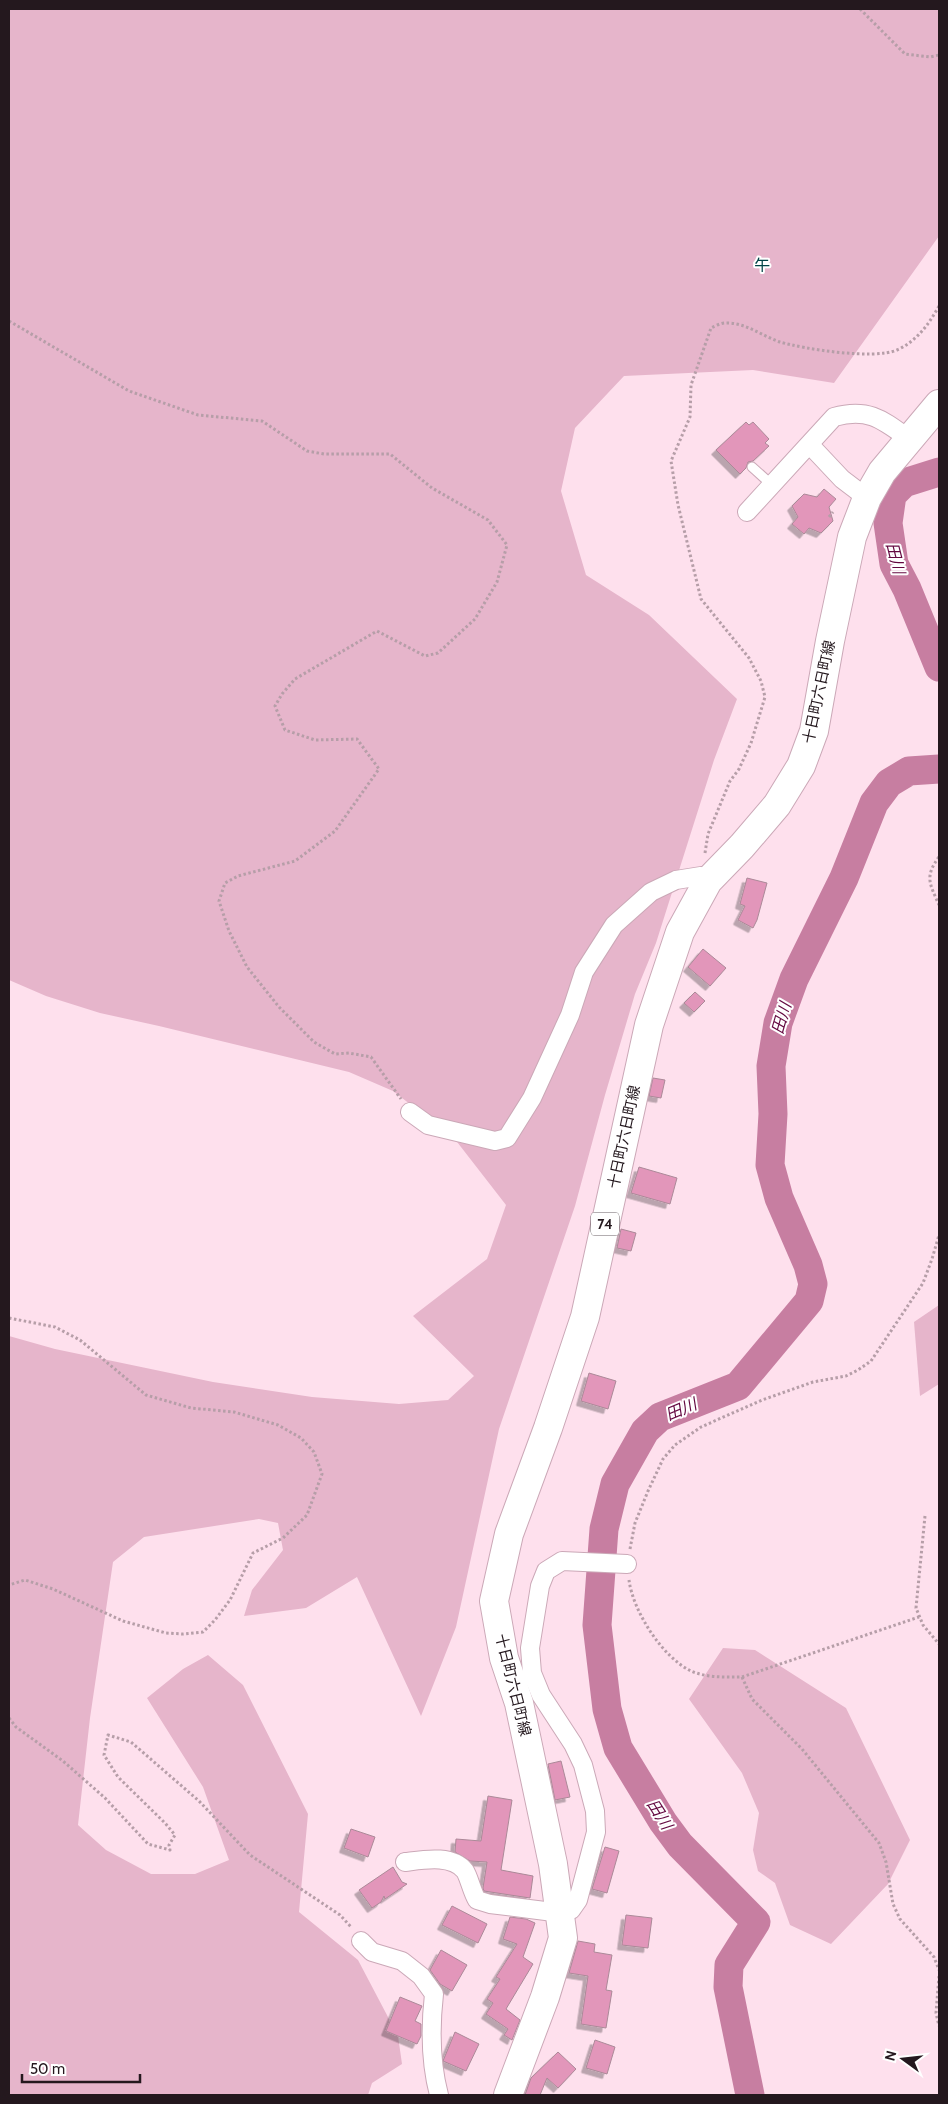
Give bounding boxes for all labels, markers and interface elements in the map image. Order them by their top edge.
district label: 午 [754,256,770,275]
water label: 田川 [882,540,909,578]
street label: 十日町六日町線 [799,639,839,745]
water label: 田川 [768,998,796,1036]
street label: 十日町六日町線 [604,1084,644,1190]
road number: 74 [591,1212,619,1236]
water label: 田川 [663,1394,701,1424]
street label: 十日町六日町線 [492,1632,534,1738]
water label: 田川 [643,1796,677,1835]
north arrow [878,2034,928,2084]
text: N [880,2049,900,2063]
scale bar [22,2052,140,2084]
text: 50 m [30,2060,65,2078]

